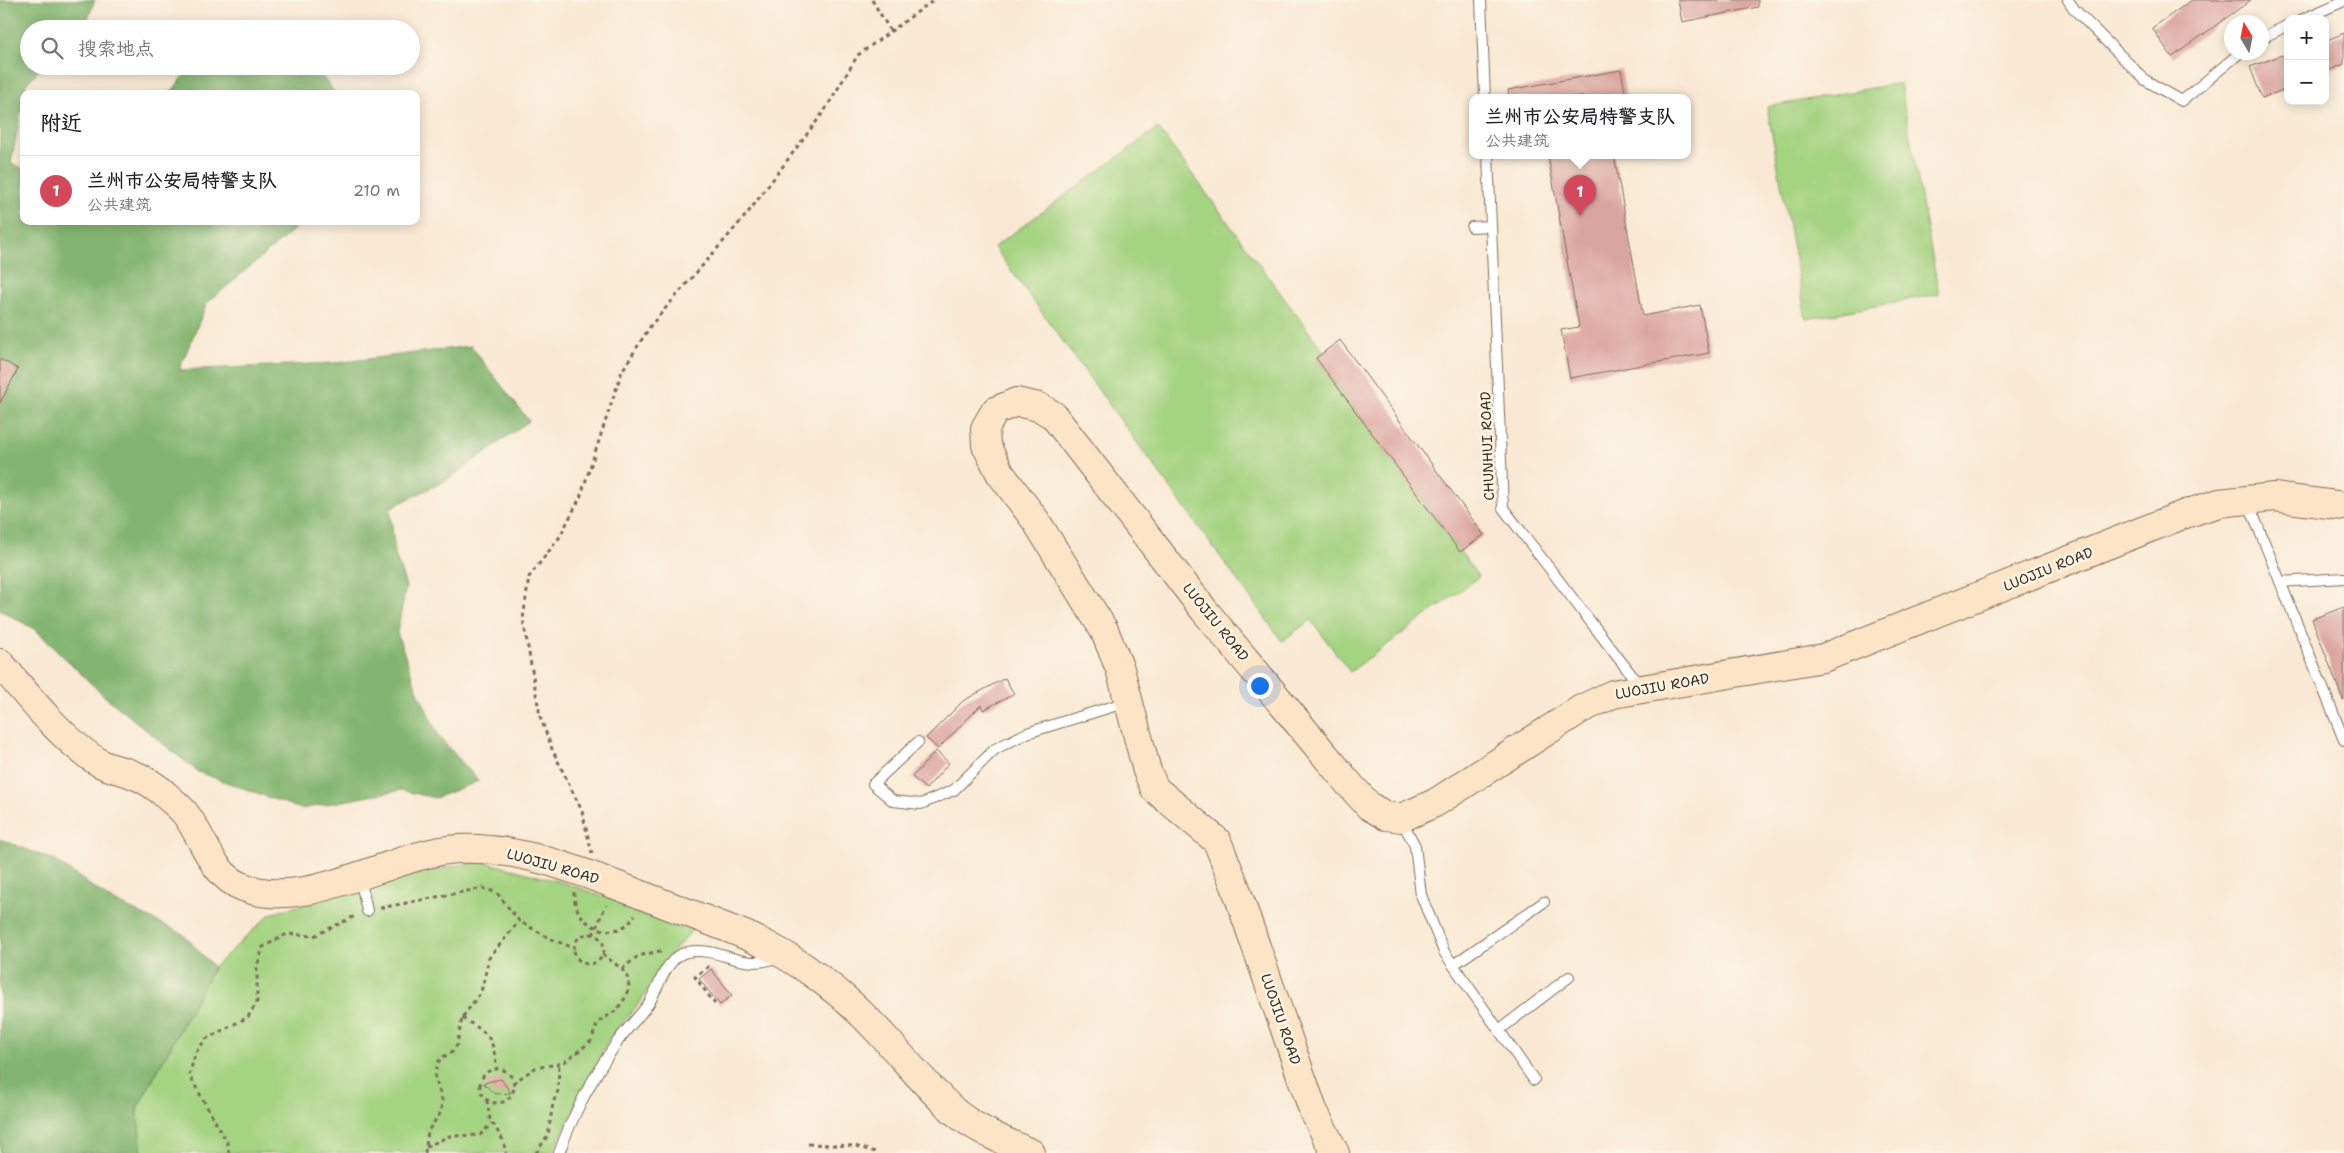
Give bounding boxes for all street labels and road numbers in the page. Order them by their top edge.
street label: CHUNHUI ROAD [1476,391,1498,501]
street label: LUOJIU ROAD [2000,543,2096,595]
street label: LUOJIU ROAD [1179,579,1253,665]
street label: LUOJIU ROAD [1613,669,1711,703]
street label: LUOJIU ROAD [505,844,601,888]
street label: LUOJIU ROAD [1257,971,1305,1067]

